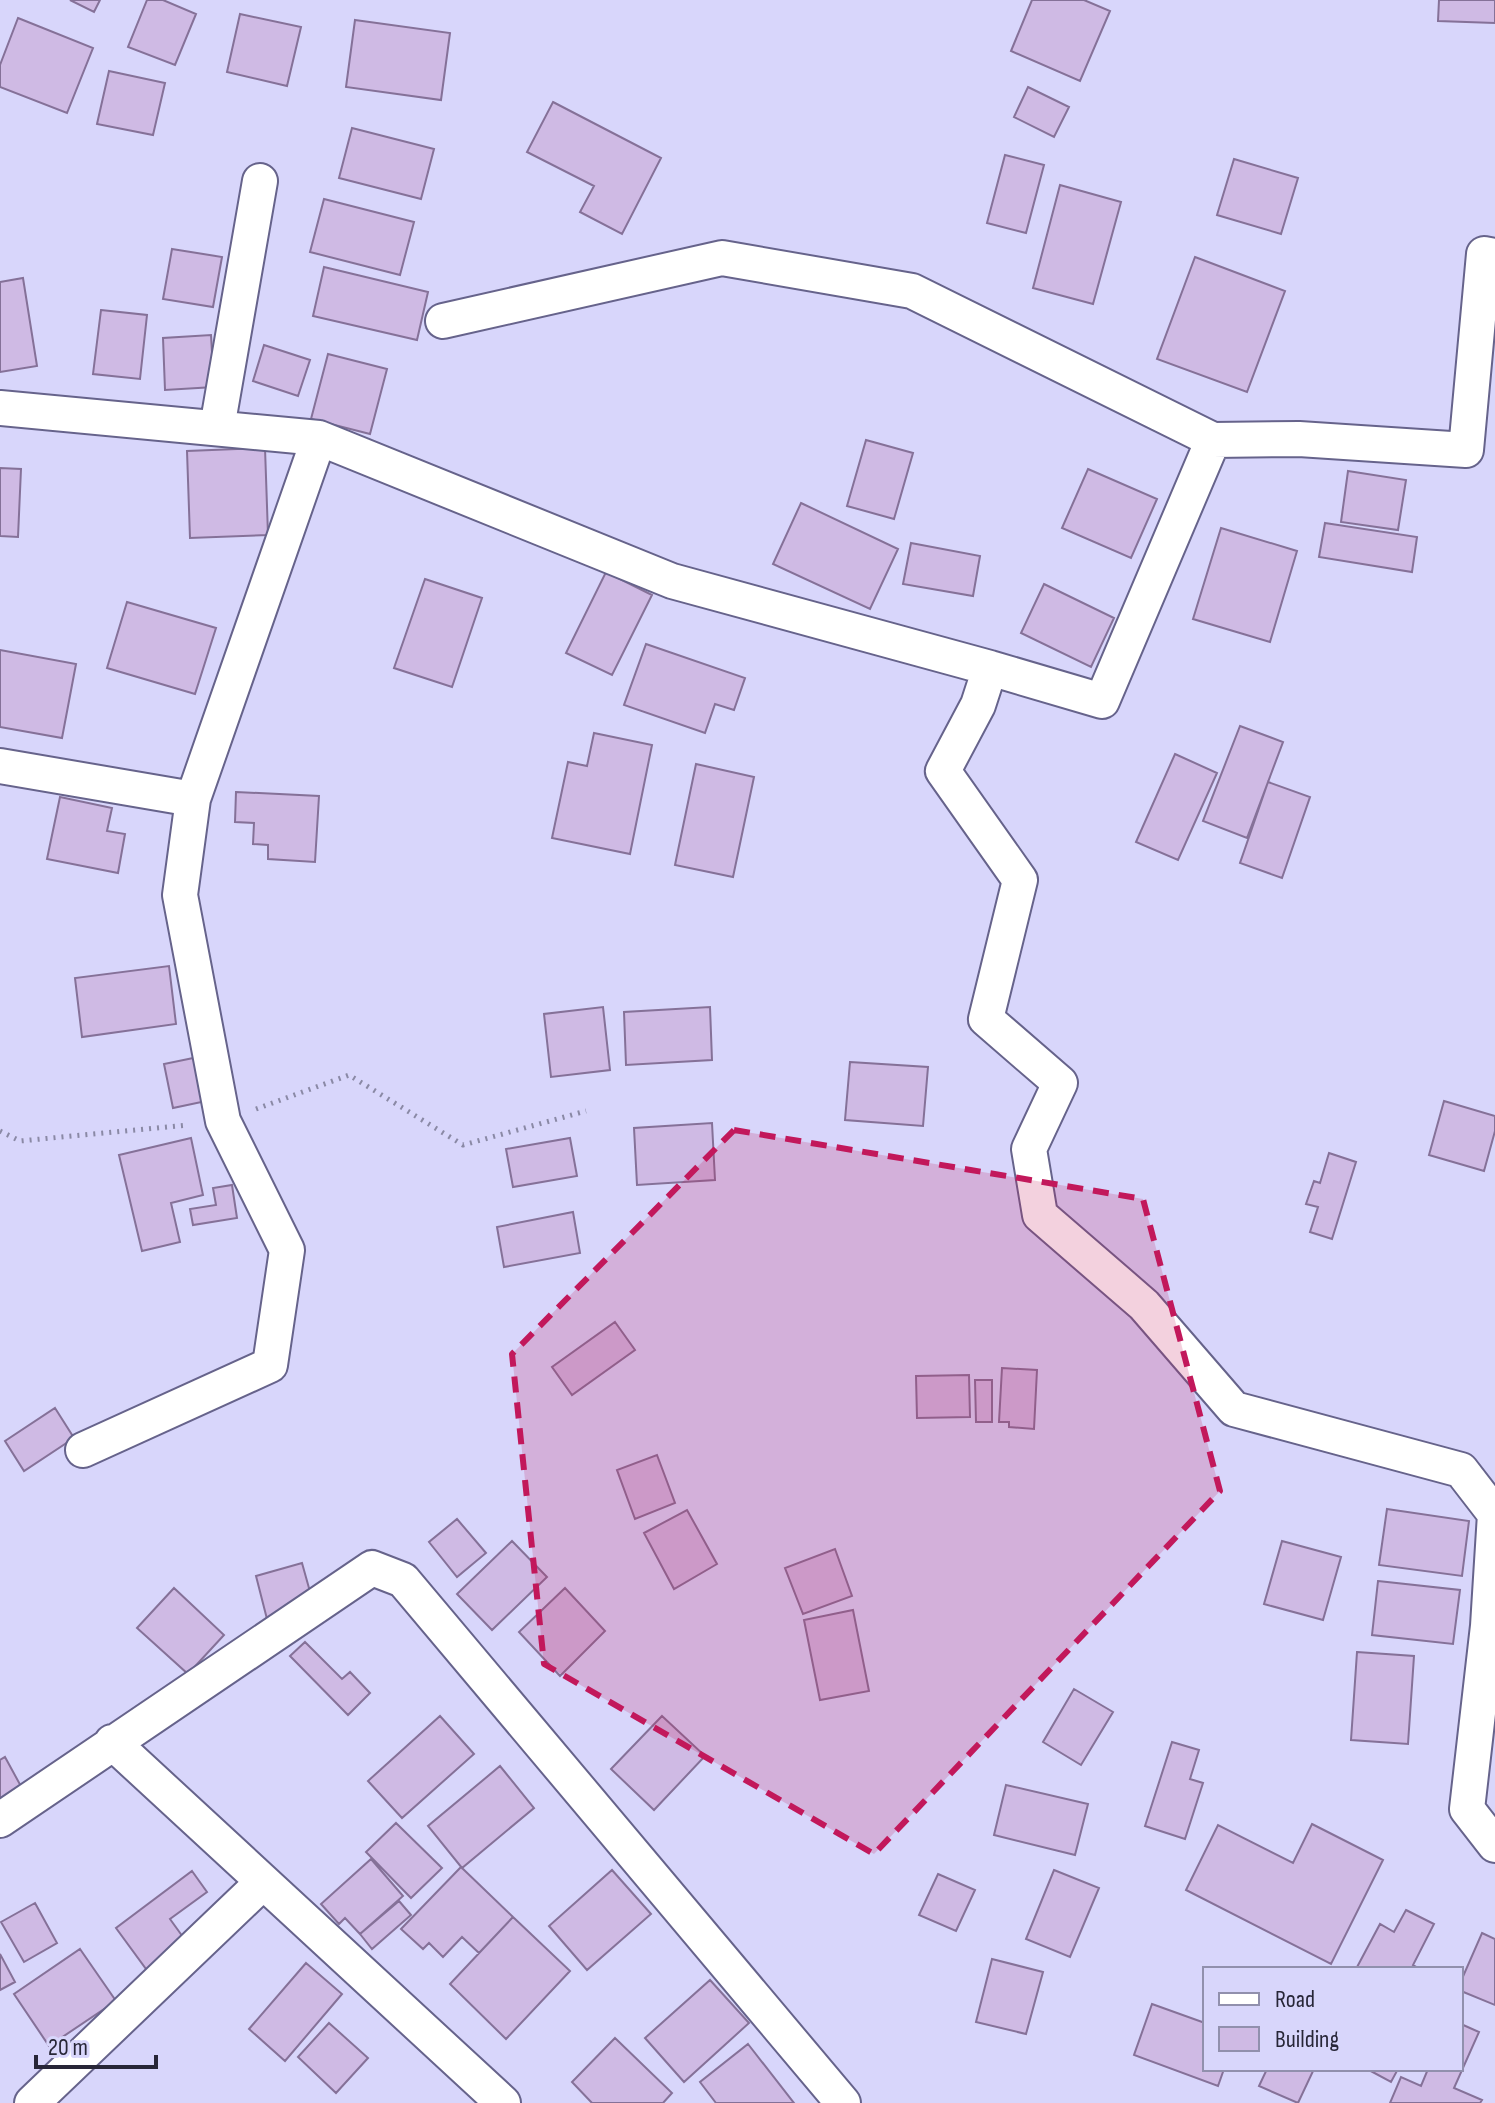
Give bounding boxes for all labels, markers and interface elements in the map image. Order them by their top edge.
legend [1203,1967,1463,2071]
text: Road [1275,1985,1315,2014]
scale bar [36,2019,156,2069]
text: Building [1275,2025,1339,2054]
text: 20 m [48,2033,88,2062]

